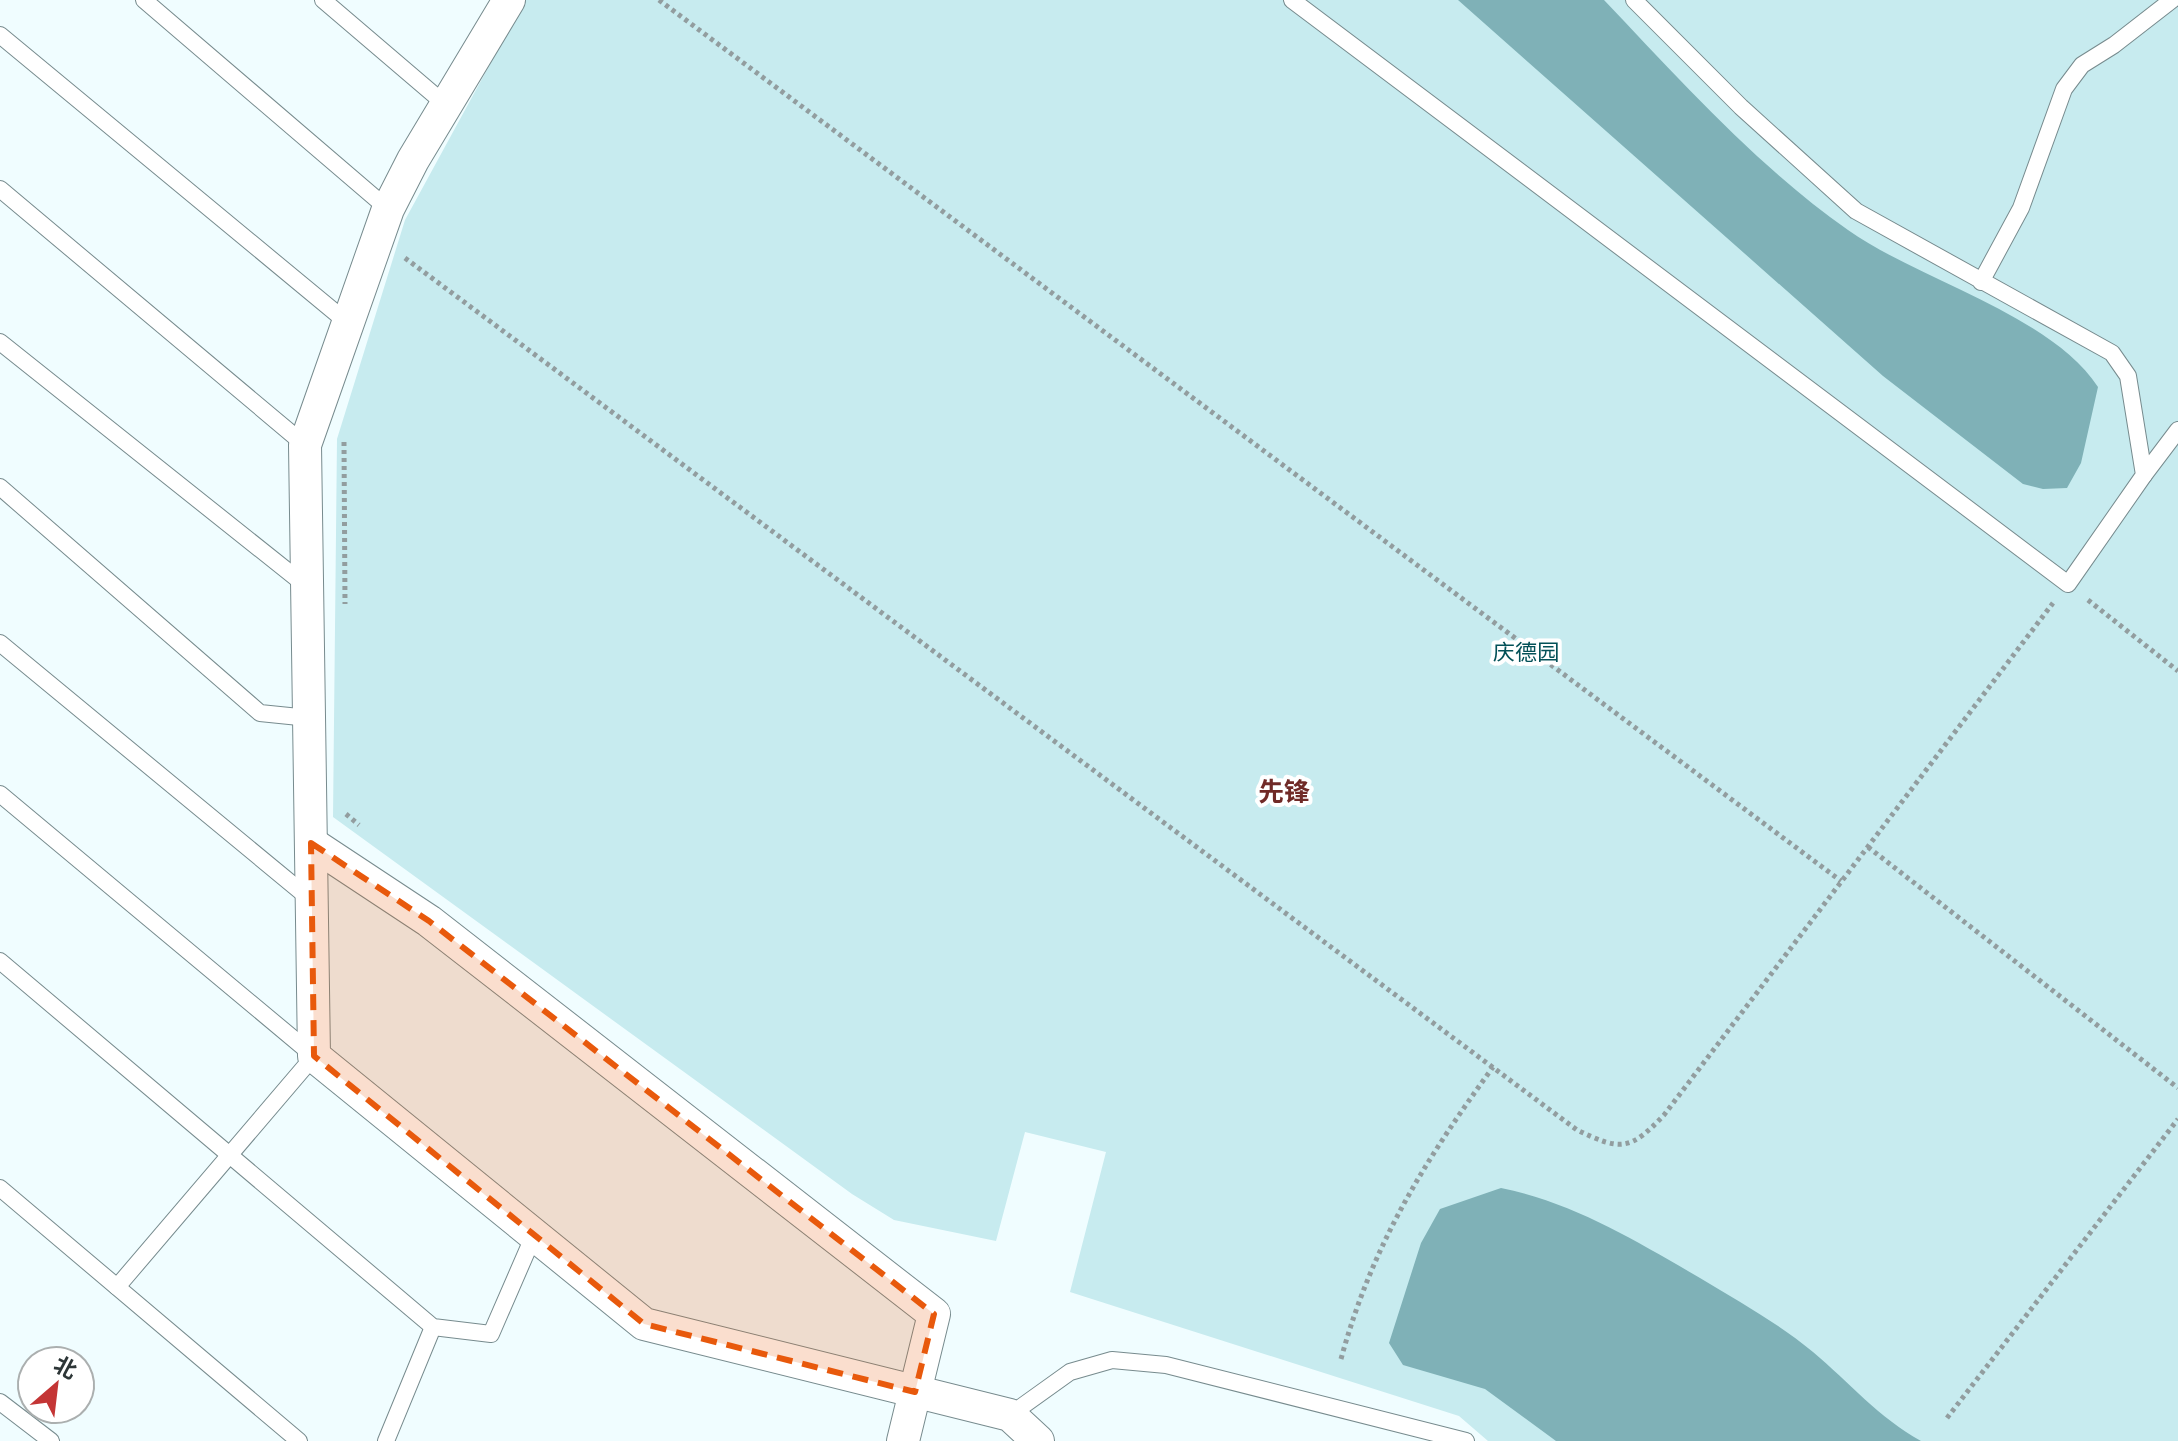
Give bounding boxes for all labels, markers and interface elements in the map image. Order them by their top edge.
park label: 庆德园 [1493,640,1559,665]
district label: 先锋 [1258,777,1310,807]
north arrow [16,1345,96,1425]
text: 北 [50,1352,81,1384]

